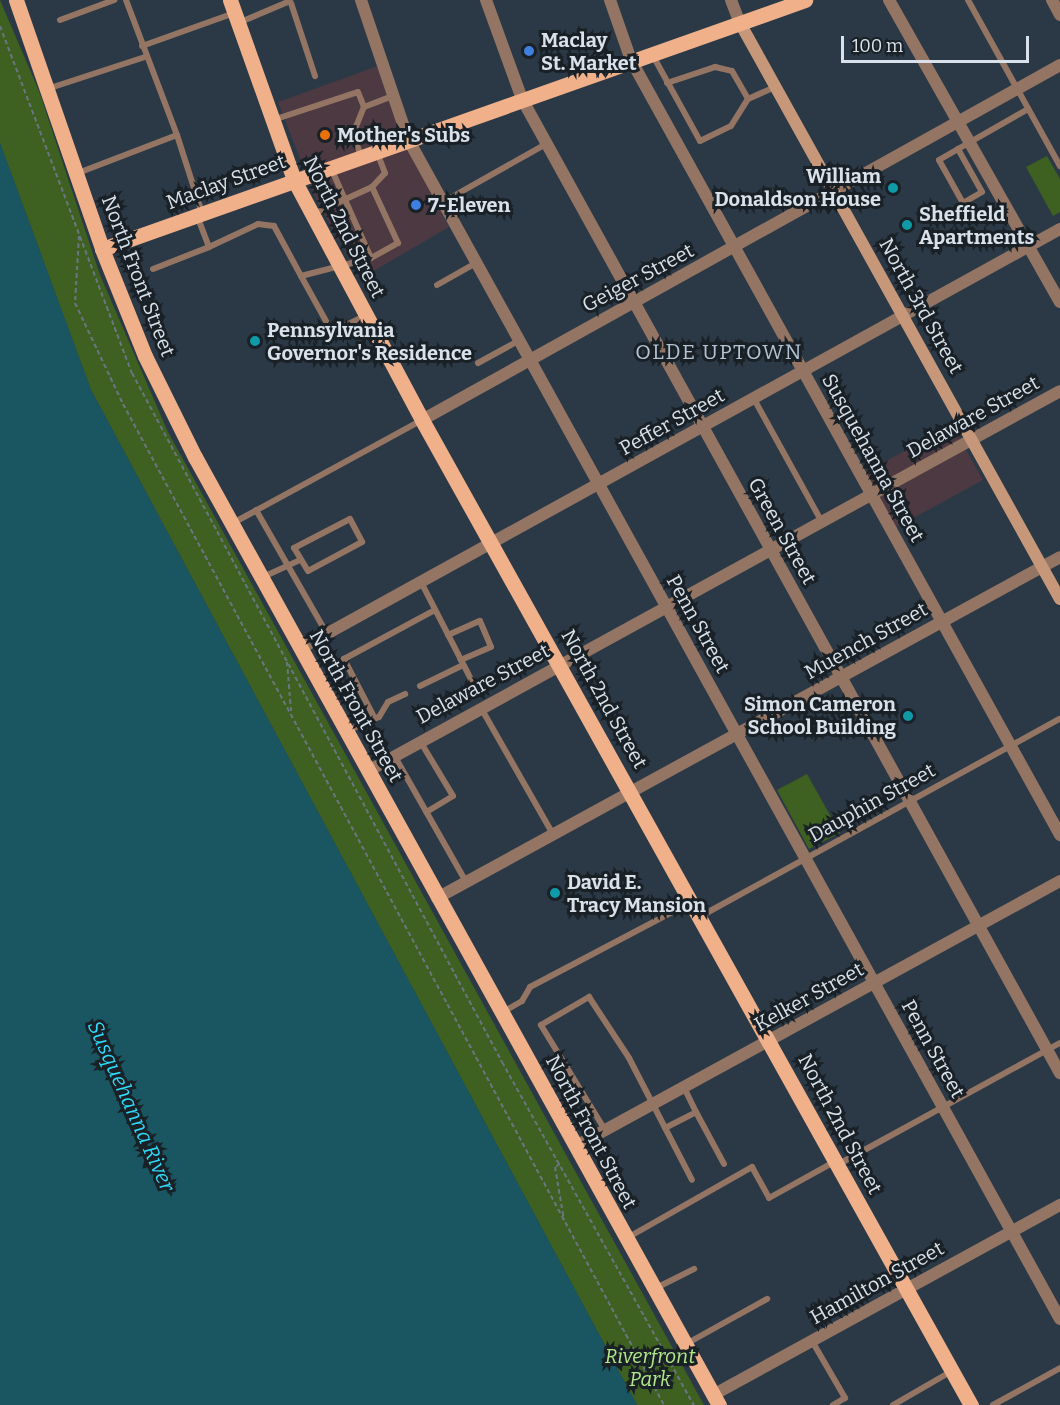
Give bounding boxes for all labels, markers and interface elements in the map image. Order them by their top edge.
scale bar [844,24,1032,62]
place label: Maclay St. Market [541,28,637,75]
text: 100 m [852,35,903,57]
marker: Maclay St. Market [522,44,536,58]
place label: Mother's Subs [337,123,470,147]
marker: Mother's Subs [318,128,332,142]
street label: Maclay Street [163,149,289,215]
street label: North 2nd Street [298,152,390,302]
place label: William Donaldson House [714,164,881,211]
marker: William Donaldson House [886,181,900,195]
street label: North Front Street [96,192,180,360]
place label: 7-Eleven [428,193,510,217]
marker: 7-Eleven [409,198,423,212]
place label: Sheffield Apartments [919,202,1034,249]
marker: Sheffield Apartments [900,218,914,232]
street label: North 3rd Street [874,234,968,378]
street label: Geiger Street [578,239,698,317]
place label: Pennsylvania Governor's Residence [267,318,472,365]
marker: Pennsylvania Governor's Residence [248,334,262,348]
district label: OLDE UPTOWN [635,339,803,365]
street label: Susquehanna Street [817,370,929,546]
street label: Delaware Street [903,371,1043,463]
street label: Peffer Street [615,383,729,461]
street label: Green Street [743,474,821,588]
street label: Penn Street [661,571,735,677]
street label: Muench Street [800,597,932,685]
street label: North 2nd Street [556,625,652,773]
street label: North Front Street [304,626,408,786]
street label: Delaware Street [412,639,554,729]
place label: Simon Cameron School Building [744,692,896,739]
marker: Simon Cameron School Building [901,709,915,723]
street label: Dauphin Street [805,758,939,848]
place label: David E. Tracy Mansion [567,870,706,917]
marker: David E. Tracy Mansion [548,886,562,900]
street label: Kelker Street [750,957,868,1037]
street label: Penn Street [896,996,970,1102]
water label: Susquehanna River [82,1017,180,1195]
street label: North 2nd Street [793,1050,887,1198]
street label: North Front Street [540,1051,642,1213]
street label: Hamilton Street [806,1236,948,1330]
park label: Riverfront Park [605,1345,695,1392]

